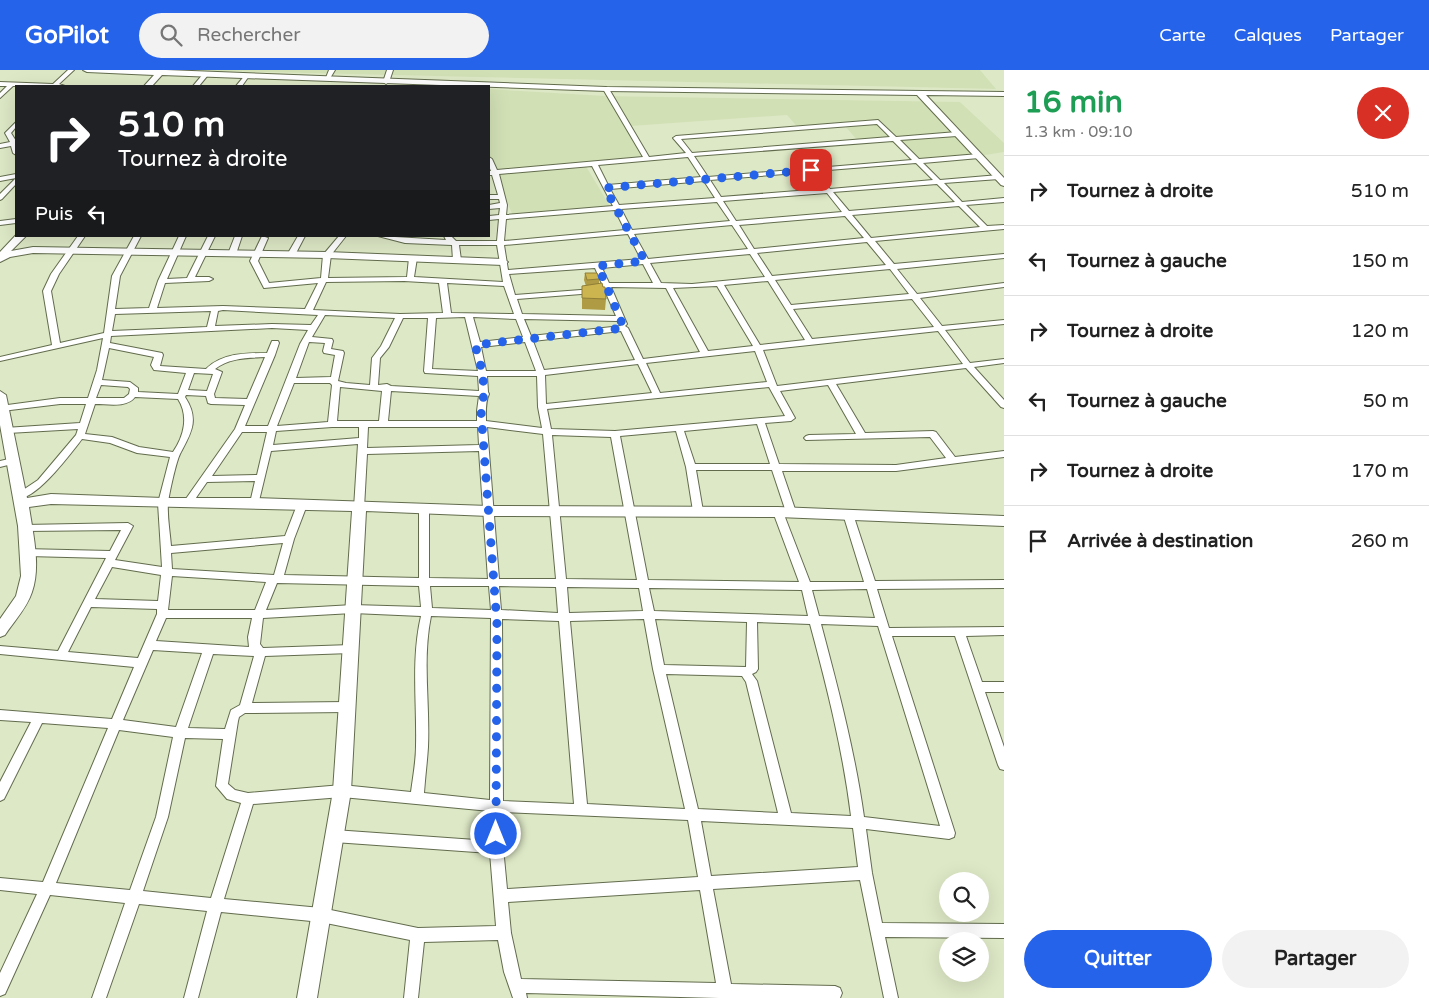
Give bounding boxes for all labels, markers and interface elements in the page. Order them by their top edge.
search box [139,13,489,58]
text: GoPilot [25,21,109,50]
icon: search [157,21,185,49]
text: Rechercher [197,24,300,46]
text: Carte [1159,24,1206,46]
text: Calques [1234,24,1302,46]
text: Partager [1330,24,1404,46]
text: 16 min [1024,84,1123,121]
button: close [1357,87,1409,139]
text: 510 m [118,104,225,146]
icon: right [35,105,100,170]
text: 1.3 km · 09:10 [1024,122,1133,142]
text: Tournez à droite [118,146,287,172]
pin [790,149,832,191]
icon: arrive [797,156,825,184]
icon: right [1024,177,1052,205]
text: Tournez à droite [1067,180,1213,202]
text: 510 m [1351,180,1409,202]
icon: left [83,200,111,228]
text: Puis [35,203,73,225]
icon: left [1024,247,1052,275]
text: Tournez à gauche [1067,250,1227,272]
text: 150 m [1351,250,1409,272]
icon: right [1024,317,1052,345]
text: Tournez à droite [1067,320,1213,342]
text: 120 m [1351,320,1409,342]
icon: left [1024,387,1052,415]
text: Tournez à gauche [1067,390,1227,412]
text: 50 m [1363,390,1409,412]
icon: right [1024,457,1052,485]
text: Tournez à droite [1067,460,1213,482]
text: 170 m [1351,460,1409,482]
icon: arrive [1024,527,1052,555]
text: Arrivée à destination [1067,530,1253,552]
text: 260 m [1351,530,1409,552]
position arrow [469,807,521,859]
map controls [939,872,989,982]
button: search [939,872,989,922]
button: Quitter [1024,930,1212,988]
button: Partager [1222,930,1409,988]
button: layers [939,932,989,982]

